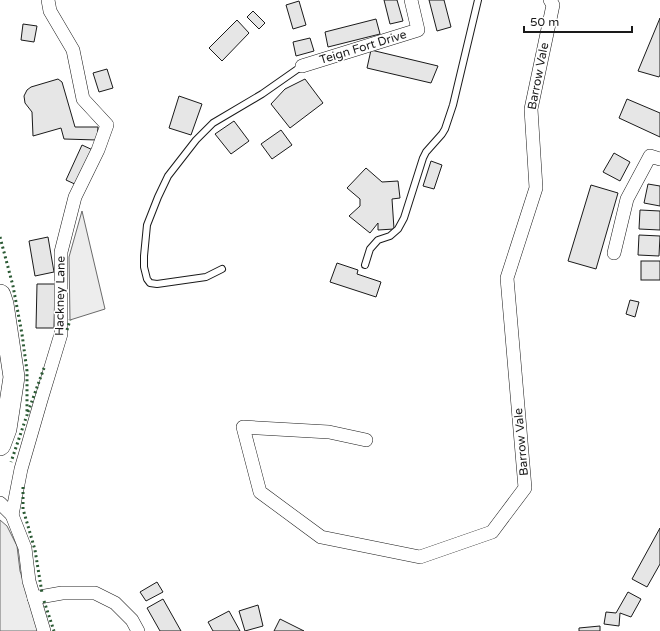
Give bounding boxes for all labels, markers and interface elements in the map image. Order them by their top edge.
scale bar [524,8,632,34]
text: 50 m [530,15,559,29]
street label: Teign Fort Drive [318,27,408,67]
street label: Barrow Vale [525,41,551,111]
street label: Hackney Lane [52,256,68,336]
street label: Barrow Vale [511,407,531,477]

